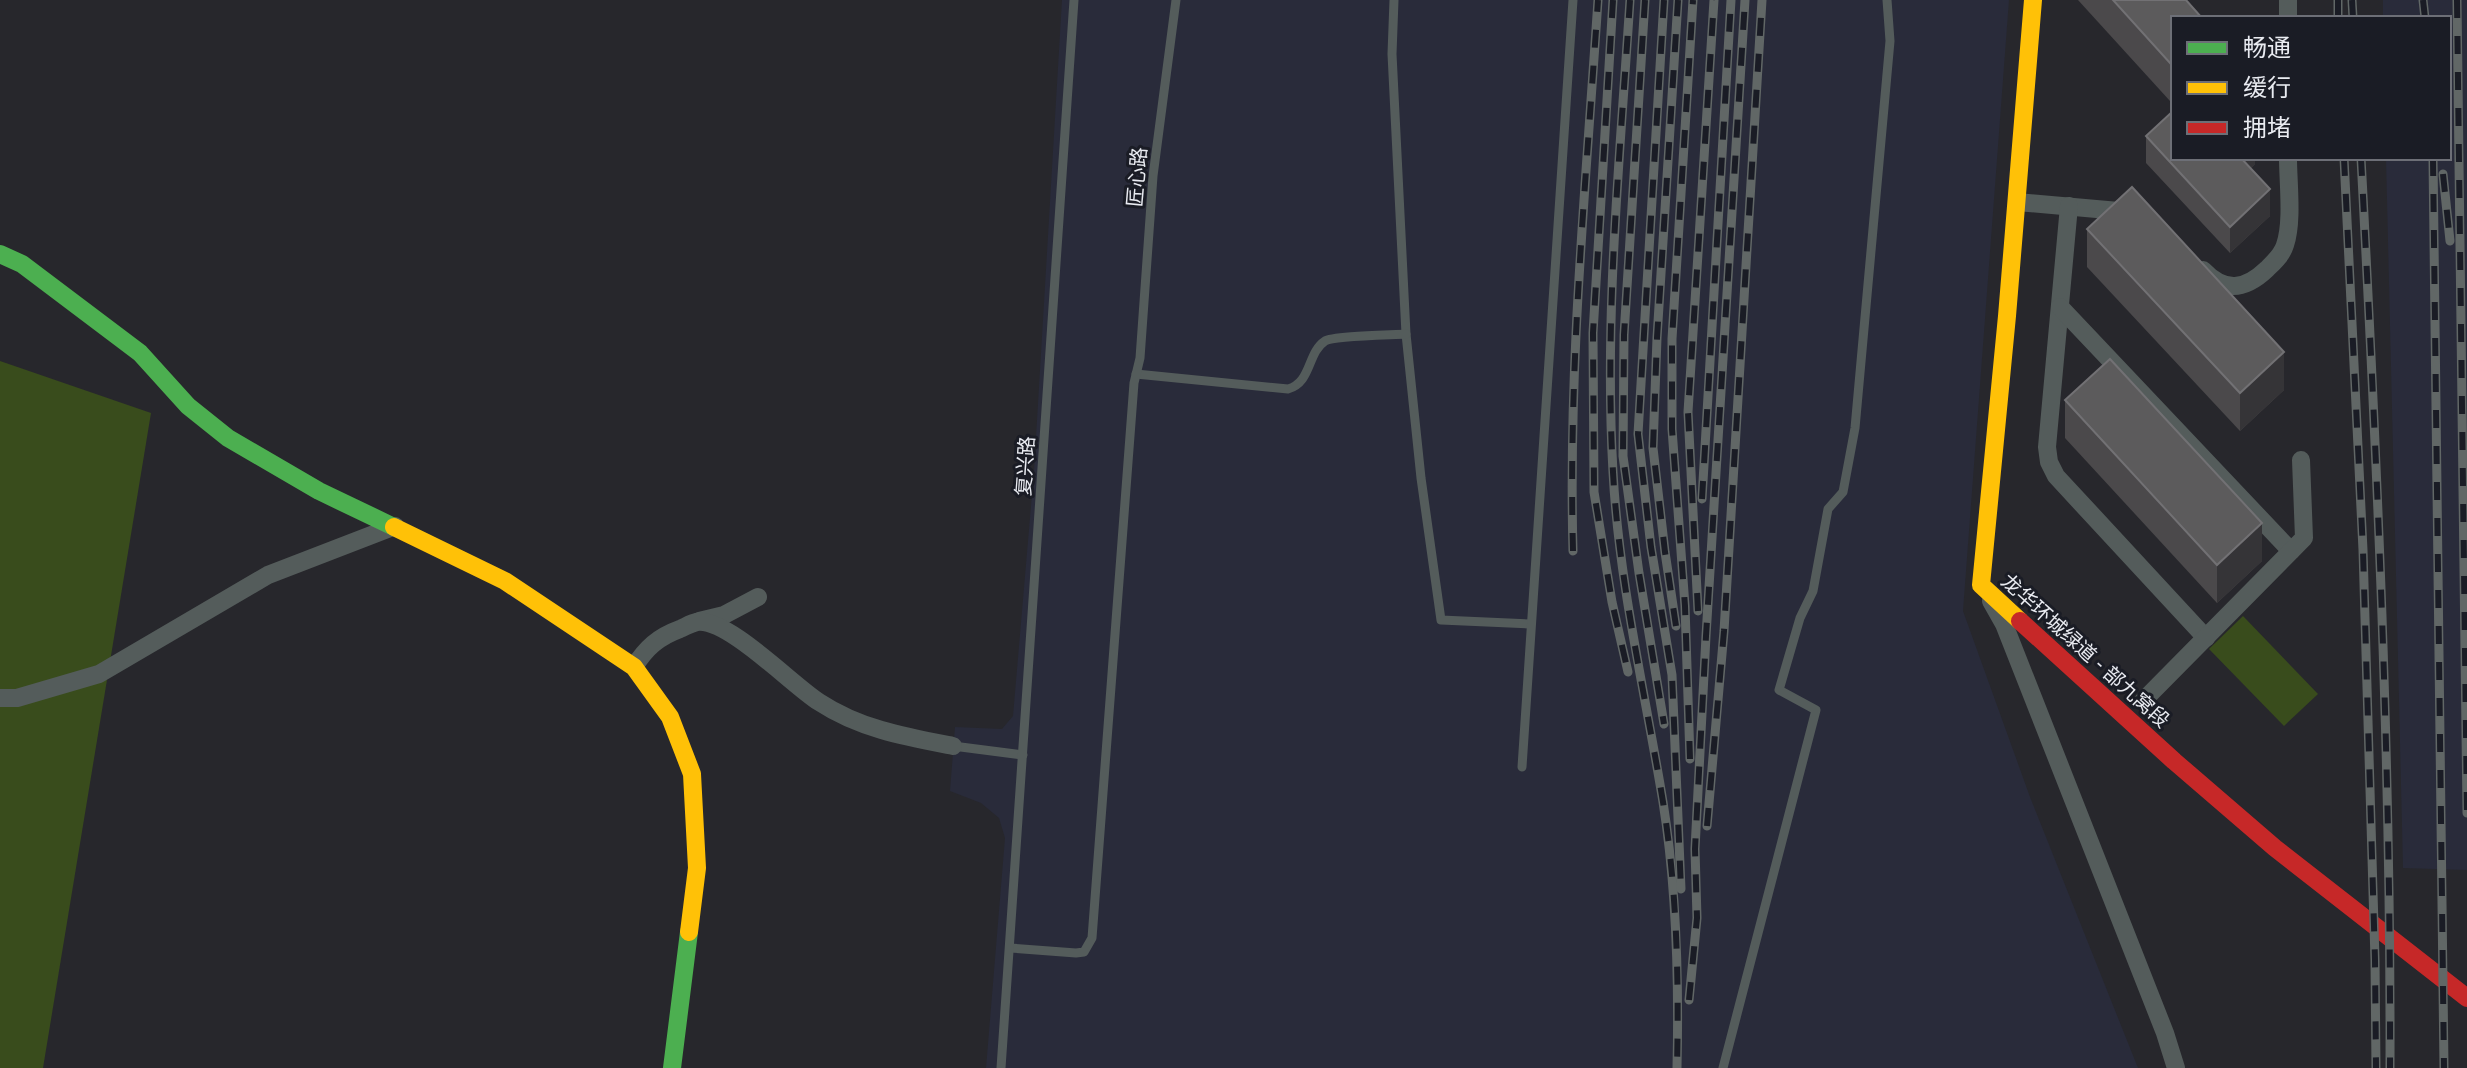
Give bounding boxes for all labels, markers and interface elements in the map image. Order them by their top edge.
legend [2171,16,2451,160]
text: 畅通 [2243,32,2291,61]
text: 缓行 [2243,72,2291,101]
text: 拥堵 [2243,112,2291,141]
street label: 匠心路 [1121,146,1151,208]
street label: 复兴路 [1010,435,1038,497]
street label: 龙华环城绿道 - 部九窝段 [1997,568,2175,732]

